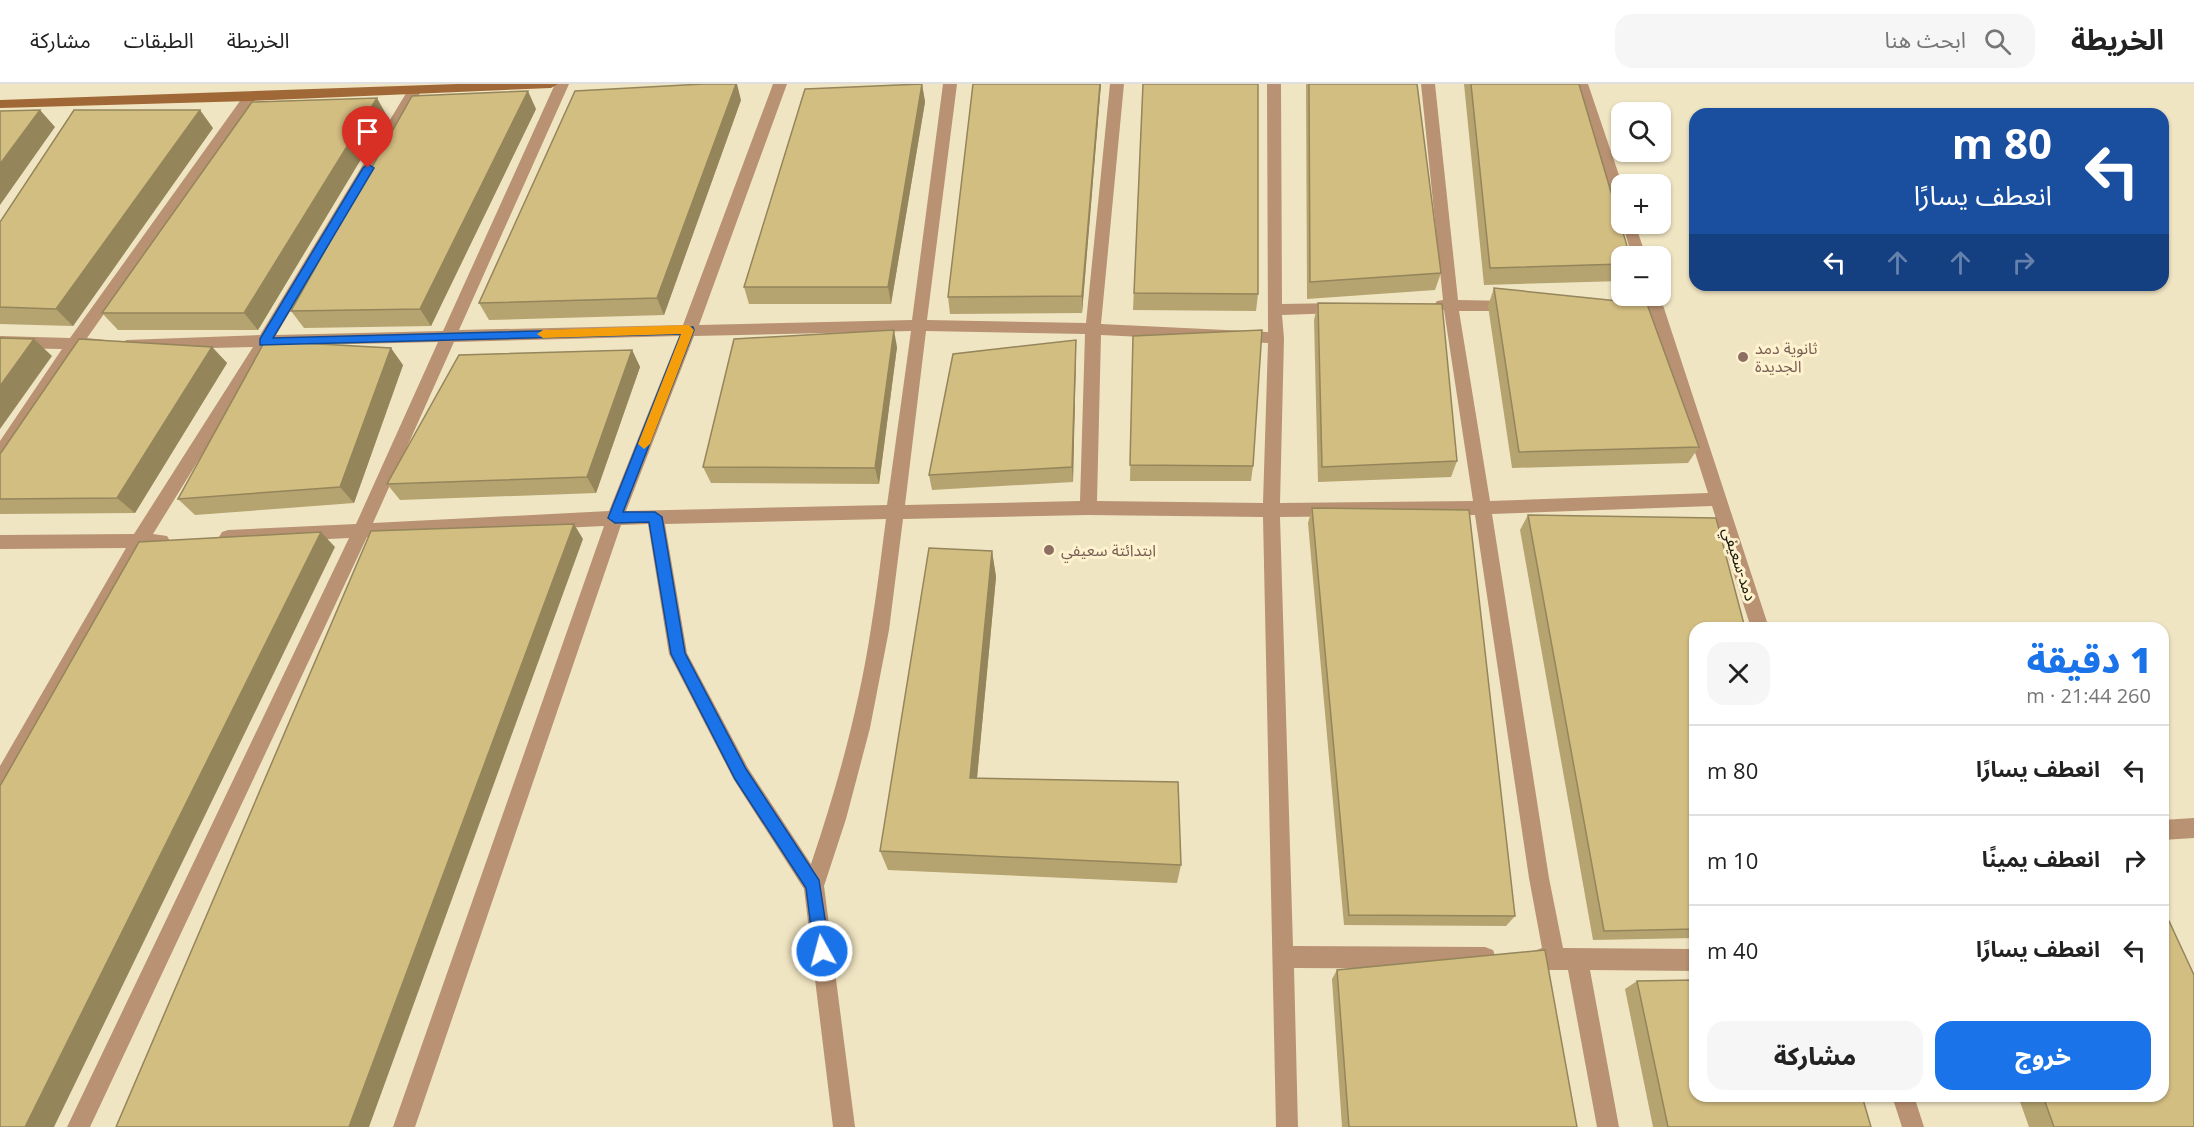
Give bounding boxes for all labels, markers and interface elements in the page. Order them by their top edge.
search box [1615,14,2035,68]
text: الخريطة [2071,20,2164,58]
text: ابحث هنا [1884,24,1966,54]
icon: search [1981,25,2014,58]
text: مشاركة [30,26,91,54]
text: الطبقات [124,26,194,54]
text: الخريطة [227,26,290,54]
map controls [1611,102,1671,306]
button: search [1611,102,1671,162]
pin [342,106,393,168]
text: 80 m [1952,114,2052,171]
icon: arrive [351,115,384,148]
icon: left [2073,132,2151,210]
button: + [1611,174,1671,234]
text: انعطف يسارًا [1914,176,2052,213]
button: − [1611,246,1671,306]
icon: left [1818,246,1851,279]
icon: ahead [1881,246,1914,279]
icon: ahead [1944,246,1977,279]
icon: right [2007,246,2040,279]
place label: ثانوية دمد الجديدة [1755,337,1818,377]
marker: ثانوية دمد الجديدة [1736,350,1750,364]
street label: دمد-سعيفي [1716,524,1762,604]
place label: ابتدائتة سعيفي [1061,539,1156,563]
marker: ابتدائتة سعيفي [1042,543,1056,557]
text: 1 دقيقة [2027,635,2151,684]
button: close [1707,642,1770,705]
text: 260 m · 21:44 [2026,682,2151,709]
text: انعطف يسارًا [1976,753,2100,783]
icon: left [2118,754,2151,787]
text: 80 m [1707,755,1758,785]
text: انعطف يمينًا [1982,843,2100,873]
icon: right [2118,844,2151,877]
text: 10 m [1707,845,1758,875]
position arrow [790,919,854,983]
text: انعطف يسارًا [1976,933,2100,963]
icon: left [2118,934,2151,967]
text: 40 m [1707,935,1758,965]
button: مشاركة [1707,1021,1923,1090]
button: خروج [1935,1021,2151,1090]

